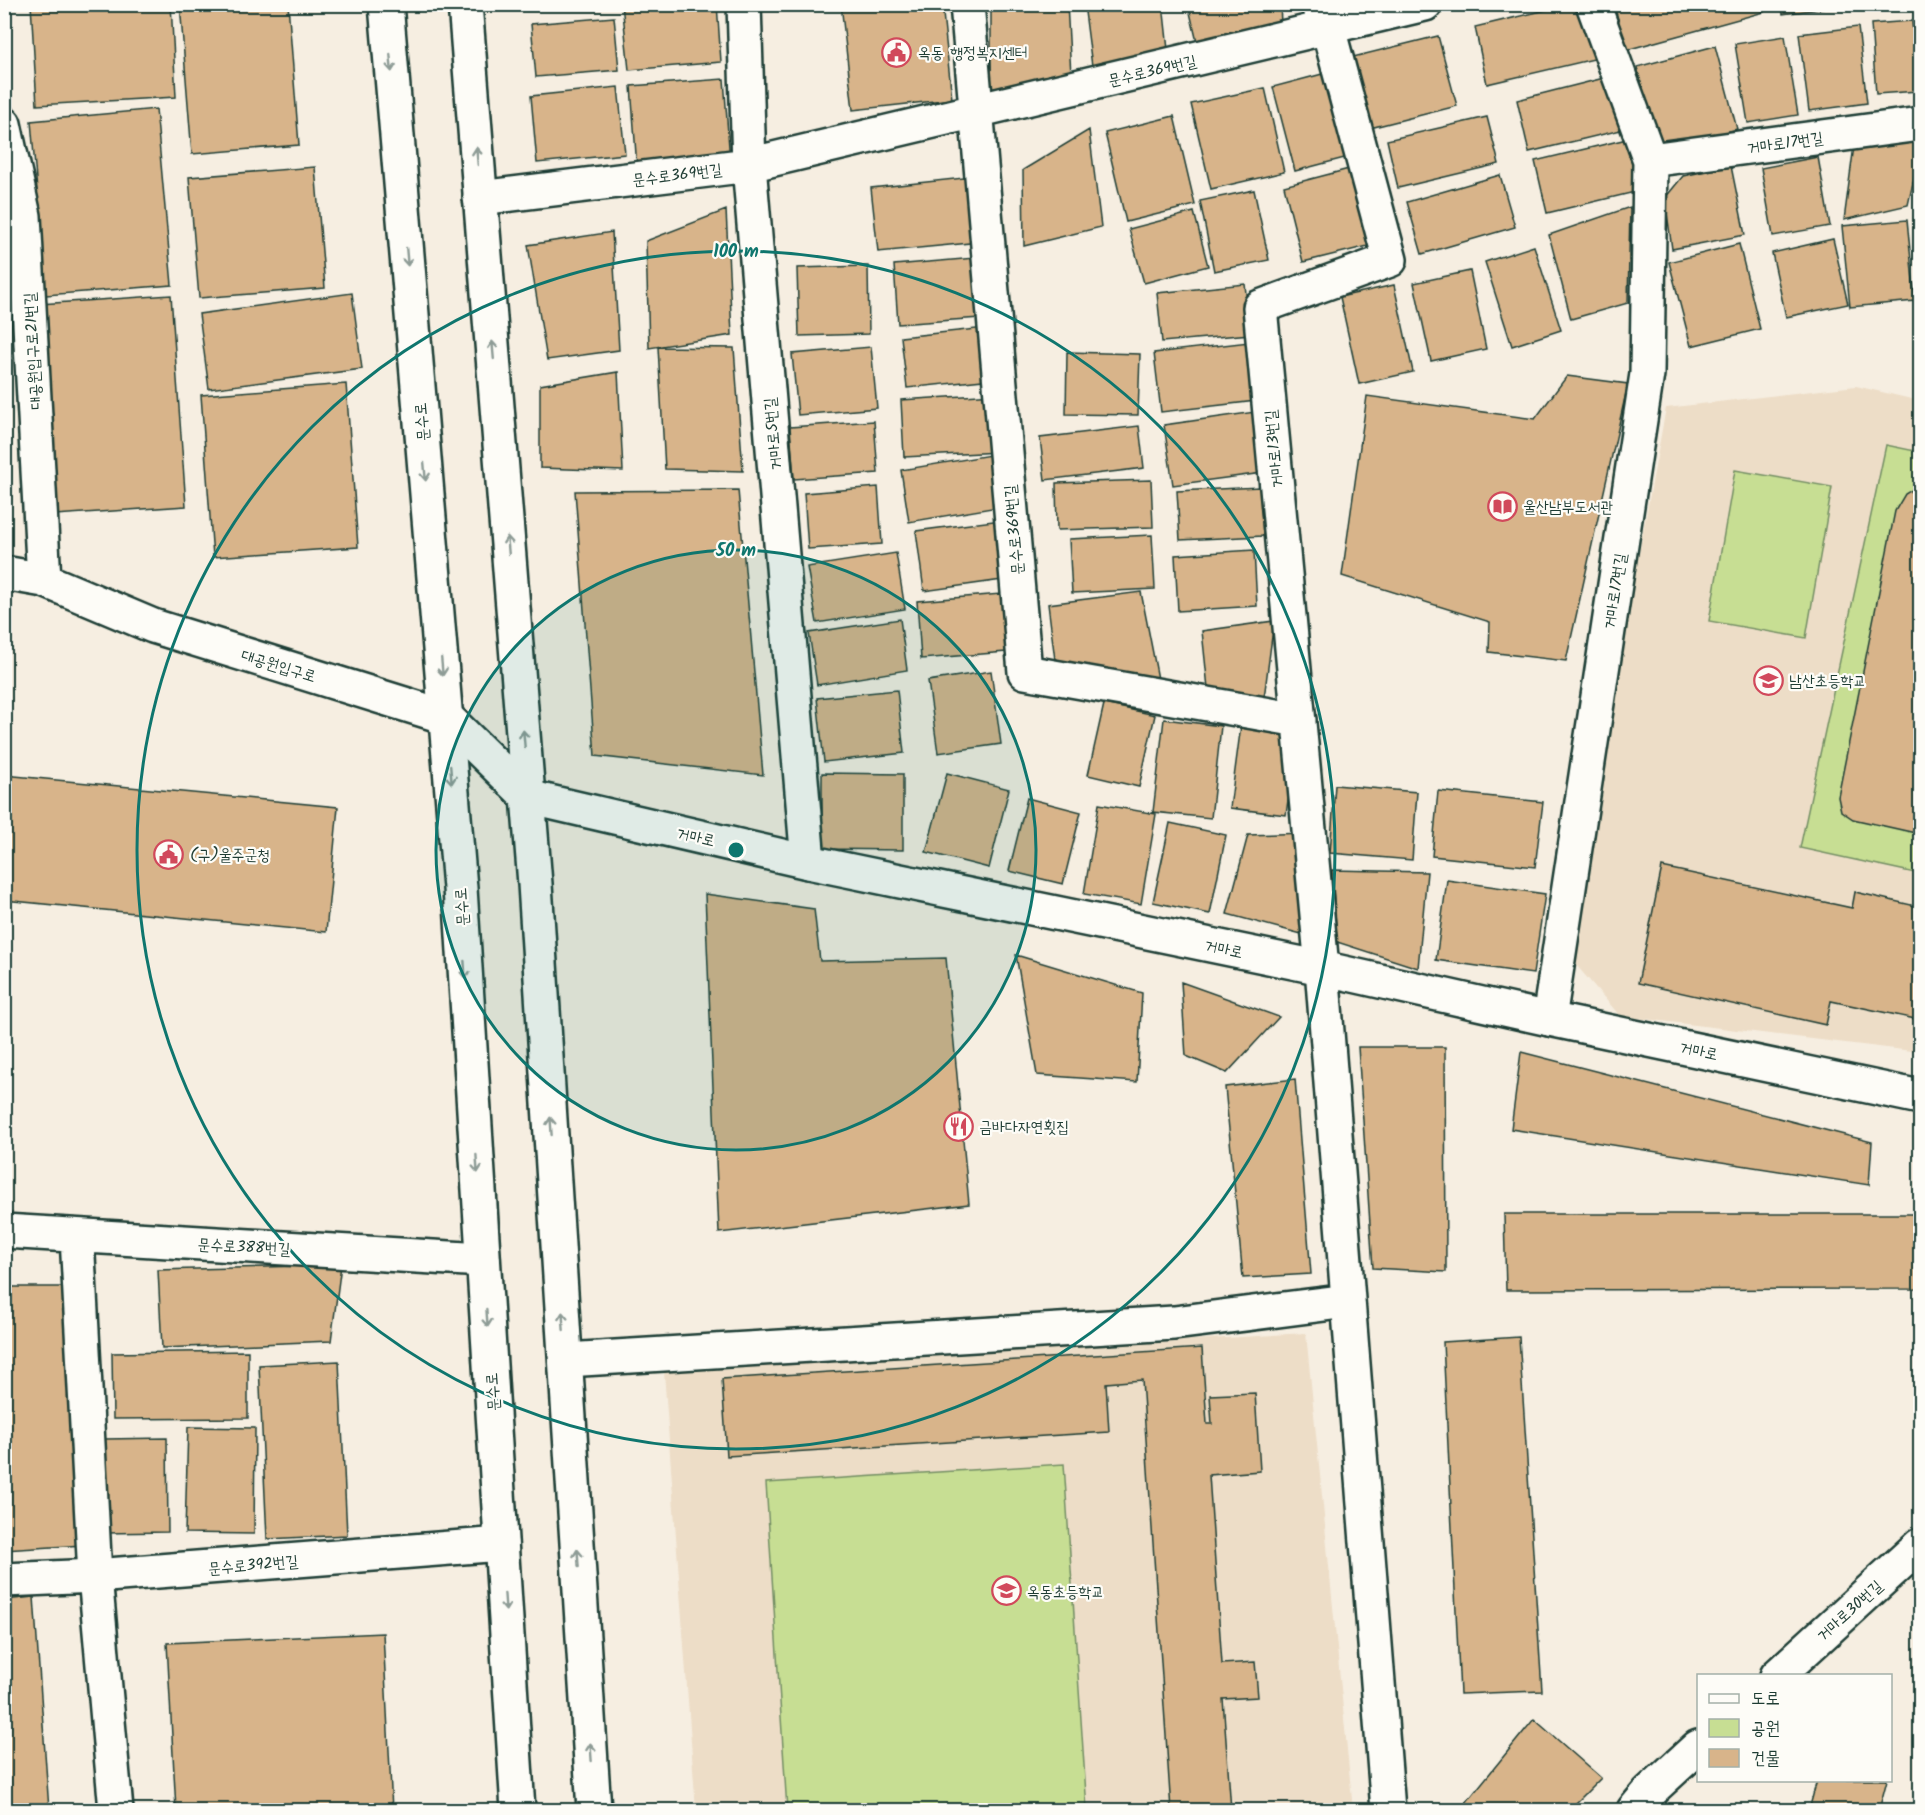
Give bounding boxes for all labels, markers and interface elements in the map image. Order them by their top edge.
public building icon: 옥동 행정복지센터 [881,36,913,68]
place label: 옥동 행정복지센터 [918,41,1027,66]
street label: 문수로369번길 [1106,49,1199,94]
one-way arrow [386,52,397,72]
street label: 거마로17번길 [1745,126,1825,161]
one-way arrow [471,146,482,166]
street label: 문수로369번길 [631,158,724,193]
text: 100 m [713,238,759,267]
one-way arrow [402,247,413,267]
street label: 대공원입구로21번길 [18,292,49,410]
one-way arrow [487,341,498,361]
street label: 거마로5번길 [758,396,789,471]
street label: 문수로 [408,402,437,442]
street label: 거마로13번길 [1259,409,1290,489]
one-way arrow [420,462,431,482]
street label: 문수로369번길 [998,484,1031,576]
library icon: 울산남부도서관 [1486,490,1518,522]
place label: 울산남부도서관 [1523,495,1613,520]
one-way arrow [502,535,513,555]
text: 50 m [715,537,756,566]
street label: 거마로17번길 [1597,551,1634,631]
street label: 대공원입구로 [238,643,319,690]
one-way arrow [437,656,448,676]
school or university icon: 남산초등학교 [1752,664,1784,696]
place label: 남산초등학교 [1789,669,1866,694]
one-way arrow [518,730,529,749]
one-way arrow [446,765,457,785]
street label: 거마로 [674,821,717,854]
public building icon: (구)울주군청 [153,838,185,870]
centre of rings [726,840,746,860]
place label: (구)울주군청 [190,843,270,868]
street label: 문수로 [449,887,476,927]
street label: 거마로 [1202,933,1245,966]
one-way arrow [460,959,471,979]
street label: 거마로 [1677,1035,1720,1068]
restaurant icon: 금바다자연횟집 [942,1110,974,1142]
place label: 금바다자연횟집 [979,1115,1069,1140]
one-way arrow [545,1117,556,1137]
one-way arrow [472,1154,483,1174]
street label: 문수로388번길 [197,1233,291,1262]
one-way arrow [482,1307,493,1327]
one-way arrow [558,1312,569,1331]
street label: 문수로 [480,1372,507,1412]
one-way arrow [573,1548,584,1568]
street label: 문수로392번길 [207,1549,299,1582]
street label: 거마로30번길 [1811,1574,1889,1648]
school or university icon: 옥동초등학교 [990,1575,1022,1607]
place label: 옥동초등학교 [1027,1580,1104,1605]
one-way arrow [499,1592,510,1612]
legend [1697,1674,1892,1782]
text: 도로 [1751,1685,1780,1714]
text: 공원 [1751,1715,1780,1744]
one-way arrow [585,1743,596,1763]
text: 건물 [1751,1745,1780,1774]

